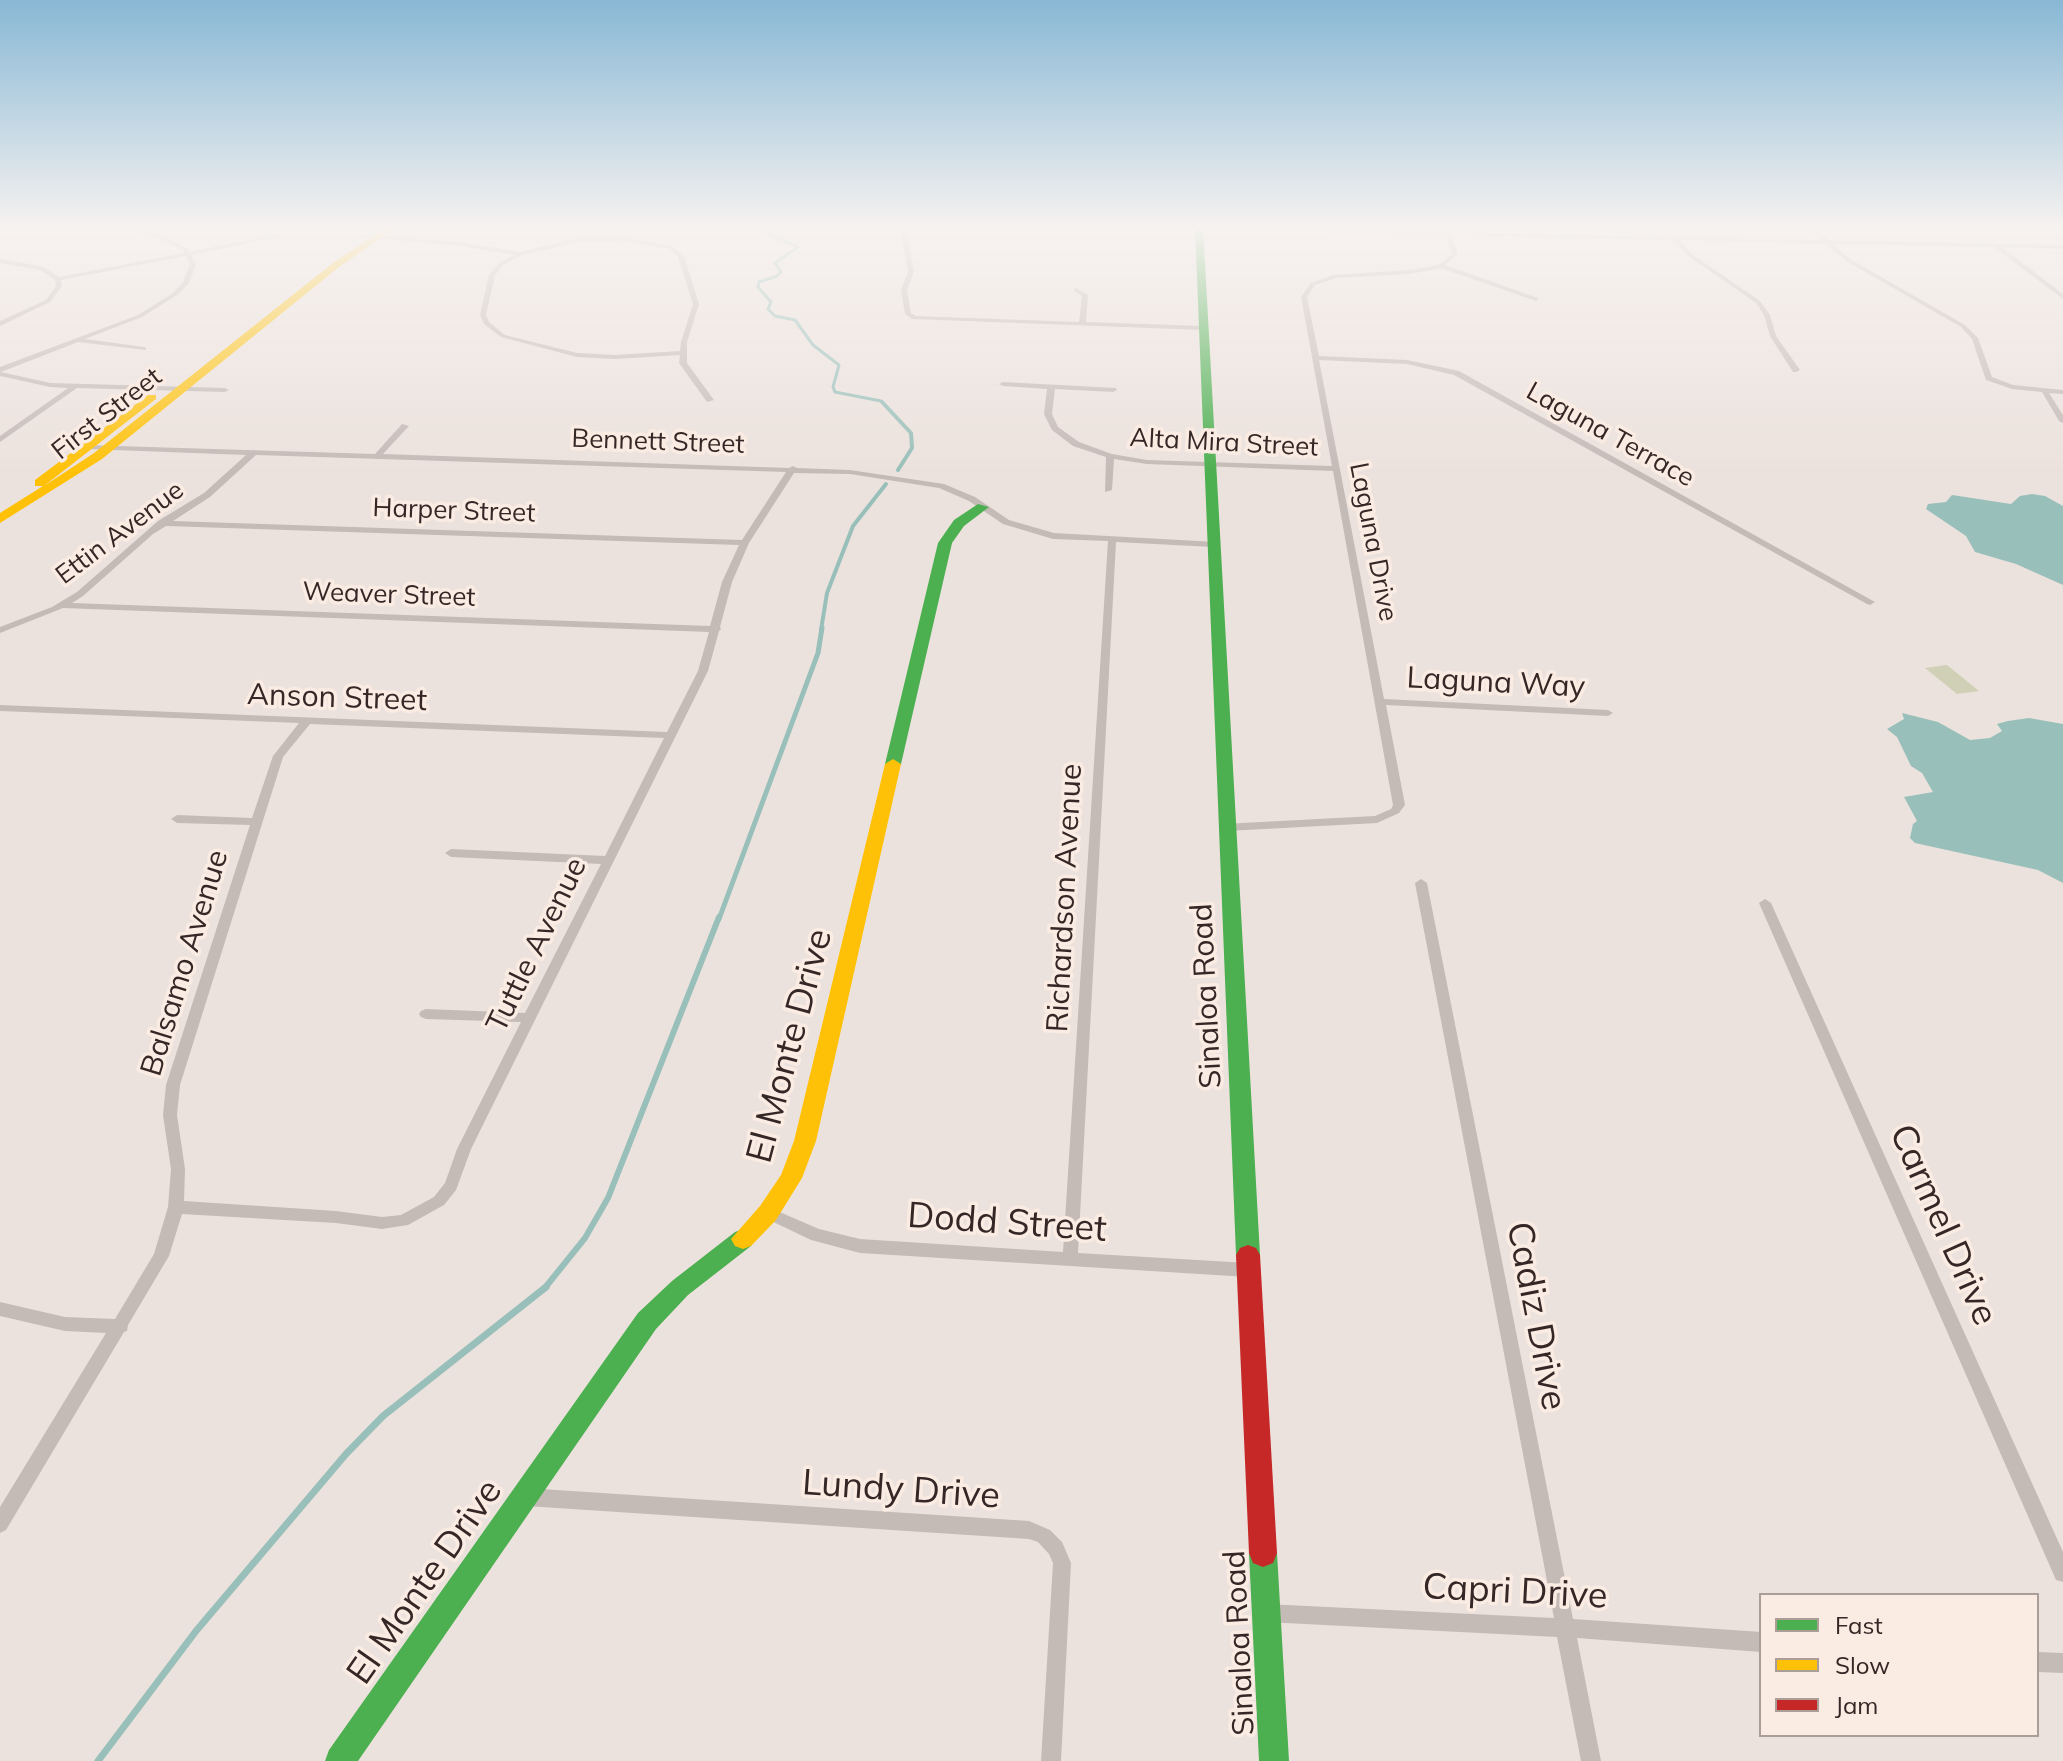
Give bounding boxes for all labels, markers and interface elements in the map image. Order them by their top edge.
street label: First Street [46,361,168,467]
street label: Laguna Terrace [1521,376,1699,494]
street label: Alta Mira Street [1129,422,1319,464]
street label: Bennett Street [571,423,745,461]
street label: Laguna Drive [1342,460,1404,624]
street label: Ettin Avenue [50,475,190,591]
street label: Harper Street [372,493,536,529]
street label: Weaver Street [302,576,476,614]
street label: Laguna Way [1406,660,1586,706]
street label: Anson Street [246,677,428,719]
street label: Richardson Avenue [1040,763,1090,1033]
street label: Balsamo Avenue [134,846,236,1080]
street label: Tuttle Avenue [479,852,595,1038]
street label: Sinaloa Road [1184,903,1230,1089]
street label: El Monte Drive [738,924,842,1168]
street label: Carmel Drive [1880,1118,2006,1332]
street label: Dodd Street [906,1194,1108,1252]
street label: Cadiz Drive [1497,1218,1575,1414]
street label: Lundy Drive [801,1462,1001,1518]
street label: El Monte Drive [338,1471,512,1693]
street label: Sinaloa Road [1217,1550,1263,1736]
street label: Capri Drive [1421,1566,1609,1618]
legend [1759,1593,2039,1737]
text: Fast [1835,1610,1883,1640]
text: Slow [1835,1650,1890,1680]
text: Jam [1835,1690,1878,1720]

